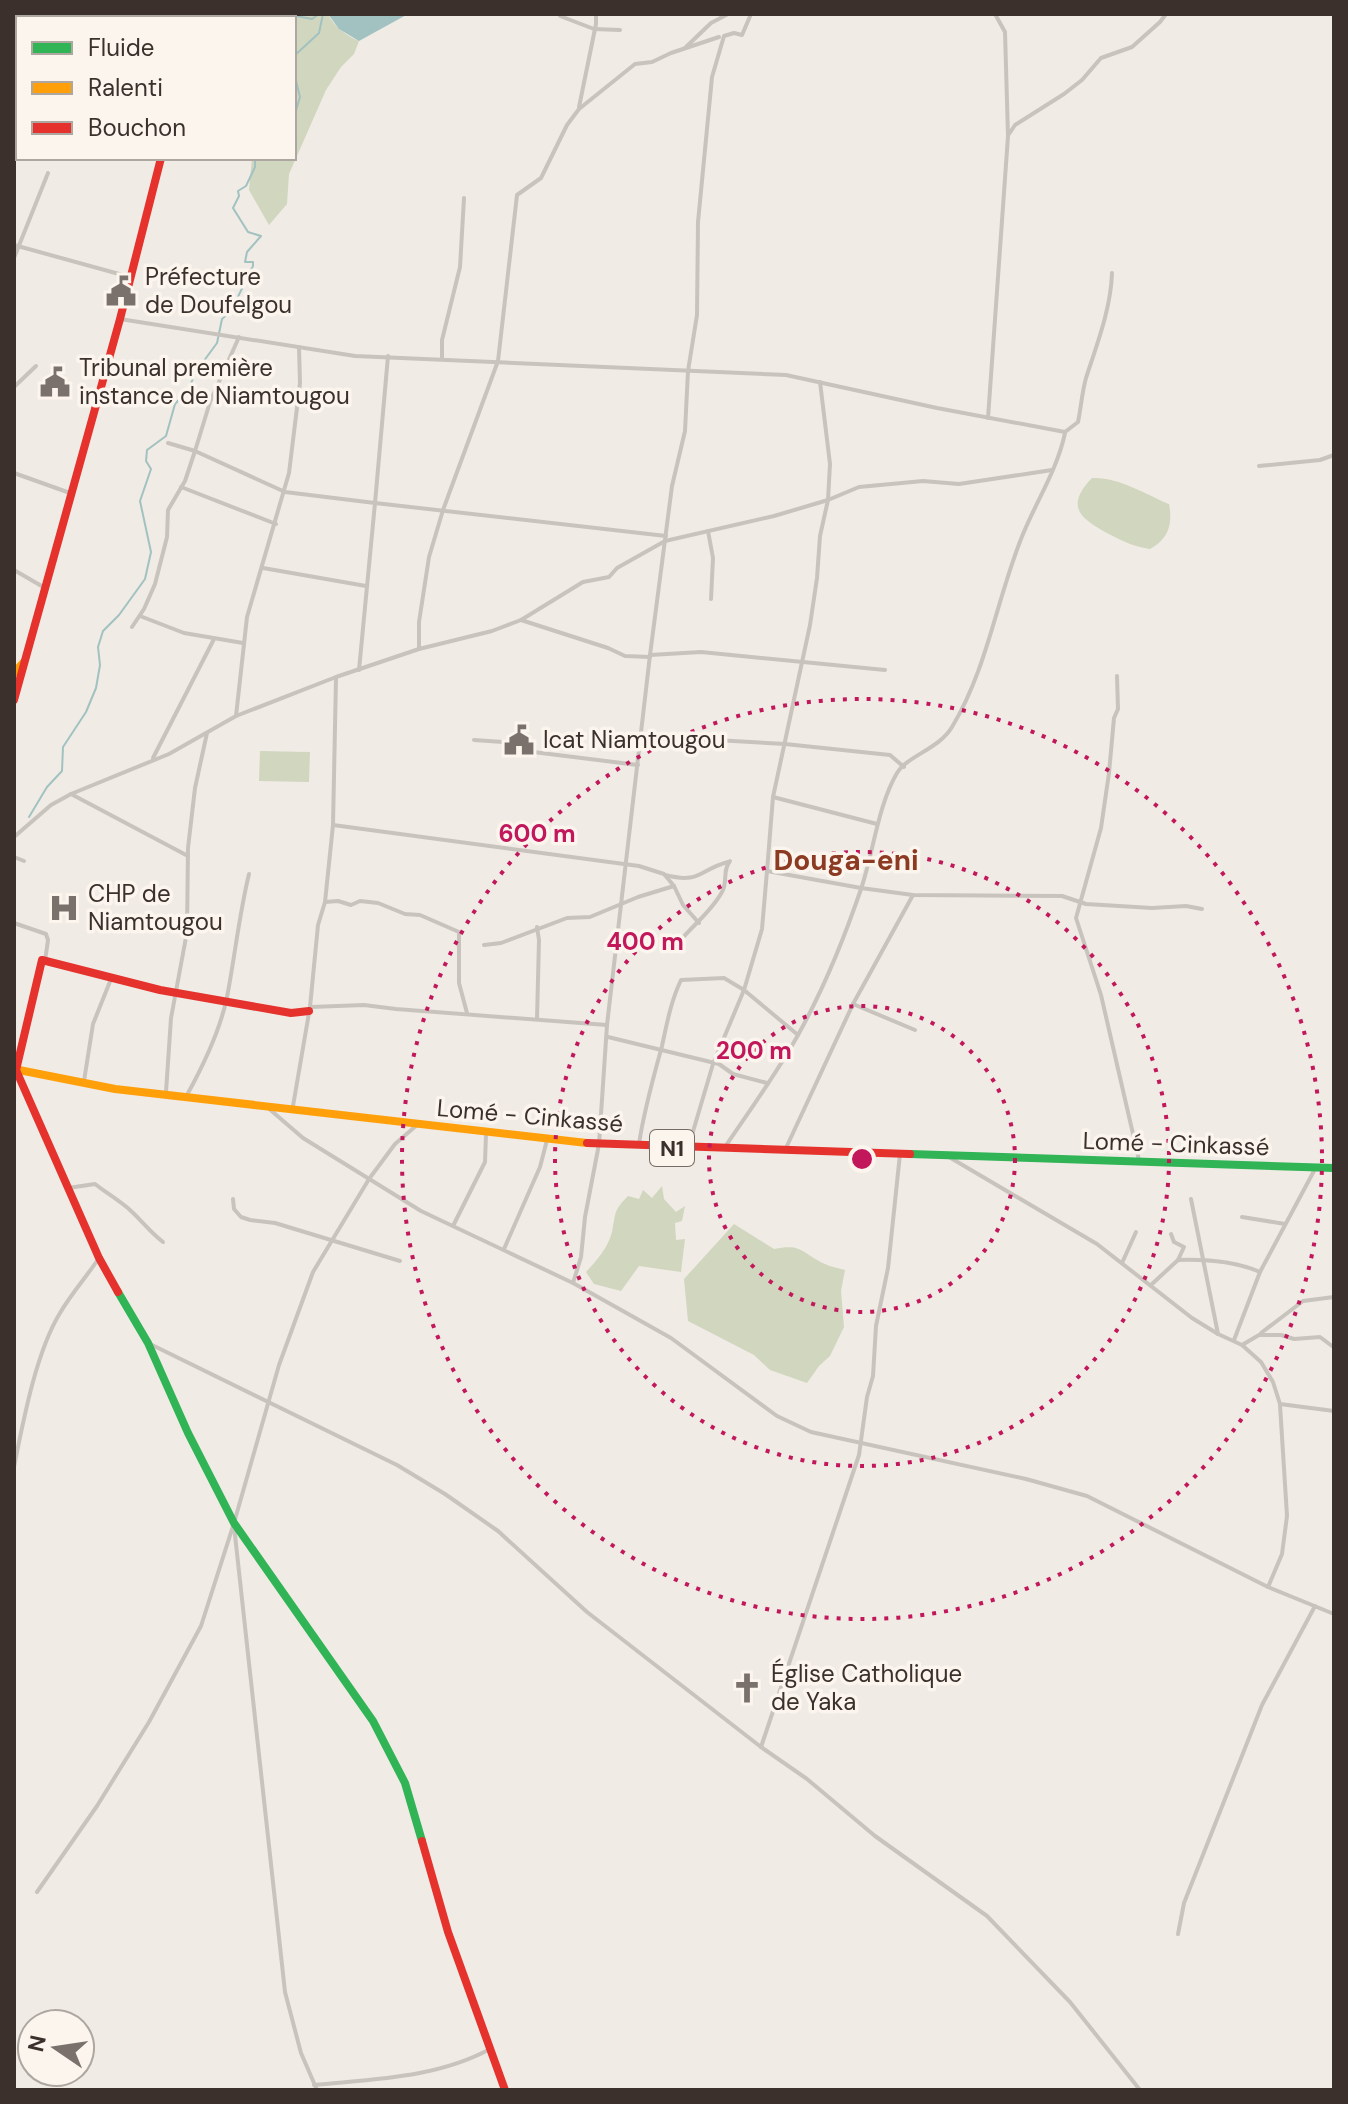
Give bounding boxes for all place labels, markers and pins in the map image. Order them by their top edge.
place label: Préfecture de Doufelgou [145,261,292,320]
public building icon: Préfecture de Doufelgou [104,274,138,308]
place label: Tribunal première instance de Niamtougou [79,352,350,411]
public building icon: Tribunal première instance de Niamtougou [38,365,72,399]
public building icon: Icat Niamtougou [502,723,536,757]
place label: Icat Niamtougou [543,724,726,755]
place label: CHP de Niamtougou [88,878,223,937]
hospital icon: CHP de Niamtougou [47,891,81,925]
centre of rings [848,1145,876,1173]
place label: Église Catholique de Yaka [771,1658,962,1717]
church icon: Église Catholique de Yaka [730,1671,764,1705]

